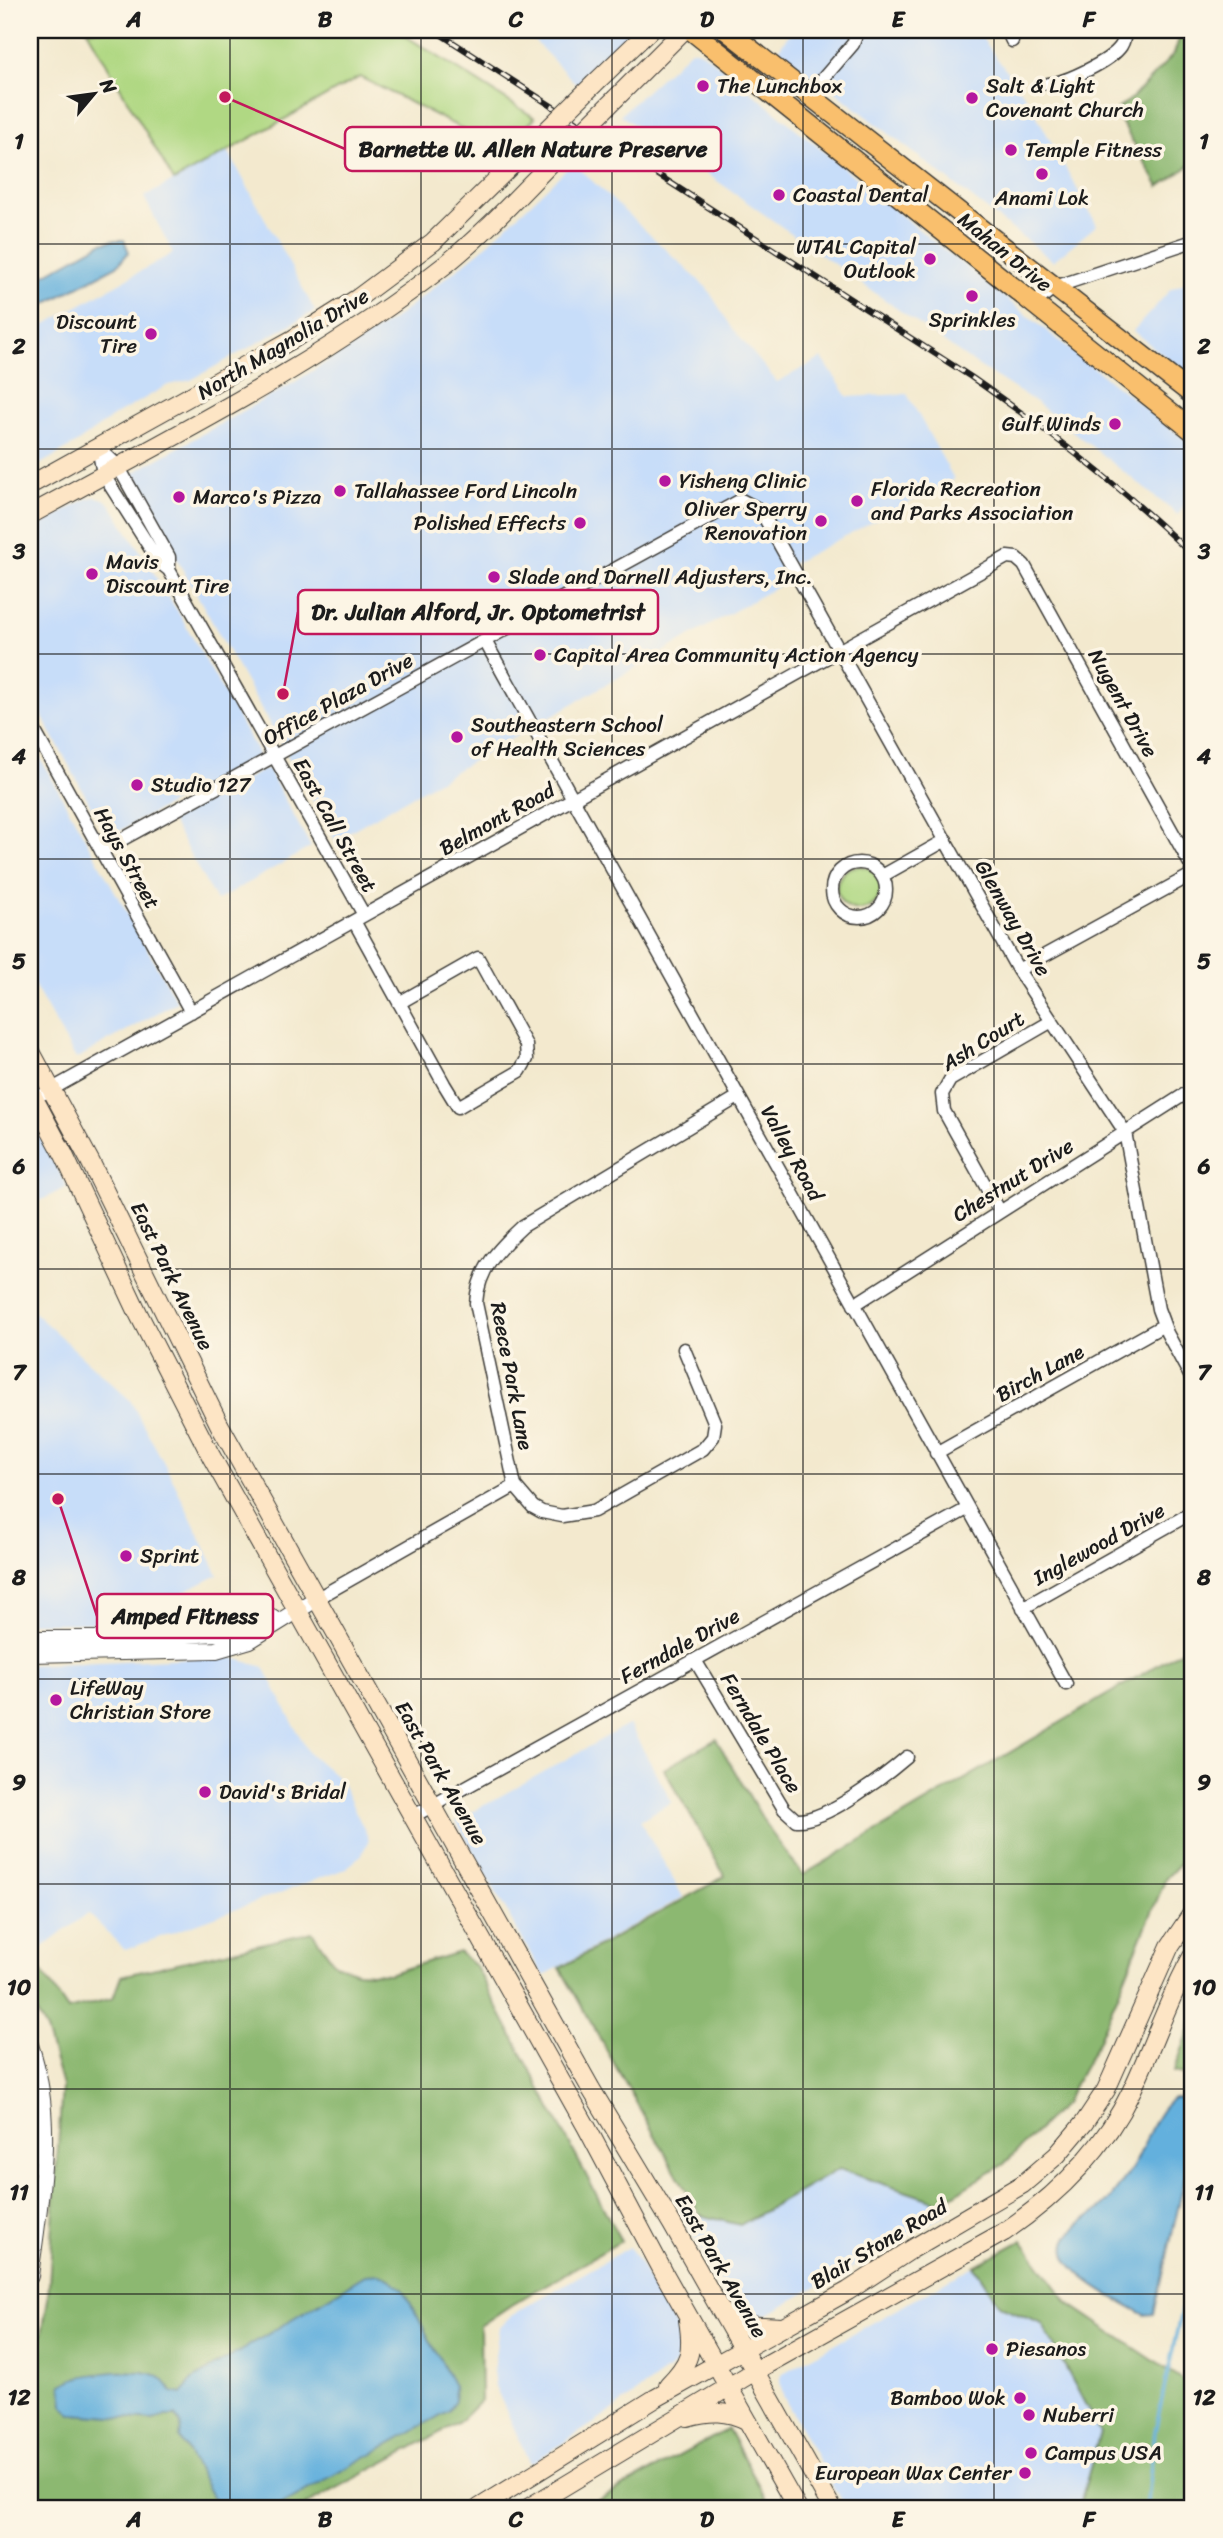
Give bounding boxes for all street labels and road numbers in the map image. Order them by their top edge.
street label: Mahan Drive [949,202,1061,303]
street label: North Magnolia Drive [189,277,377,411]
street label: Nugent Drive [1077,641,1169,765]
street label: Office Plaza Drive [256,642,421,756]
street label: East Call Street [282,750,388,900]
street label: Belmont Road [432,771,564,867]
street label: Hays Street [83,800,171,916]
street label: Glenway Drive [964,852,1062,984]
street label: Ash Court [933,1000,1032,1082]
street label: Valley Road [750,1098,835,1210]
street label: Chestnut Drive [945,1127,1082,1233]
street label: East Park Avenue [119,1195,225,1357]
street label: Reece Park Lane [479,1299,545,1453]
street label: Birch Lane [989,1333,1091,1413]
street label: Inglewood Drive [1025,1492,1173,1597]
street label: Ferndale Drive [613,1597,747,1695]
street label: Ferndale Place [710,1665,812,1801]
street label: East Park Avenue [384,1693,498,1853]
street label: East Park Avenue [664,2186,778,2346]
street label: Blair Stone Road [803,2187,956,2300]

